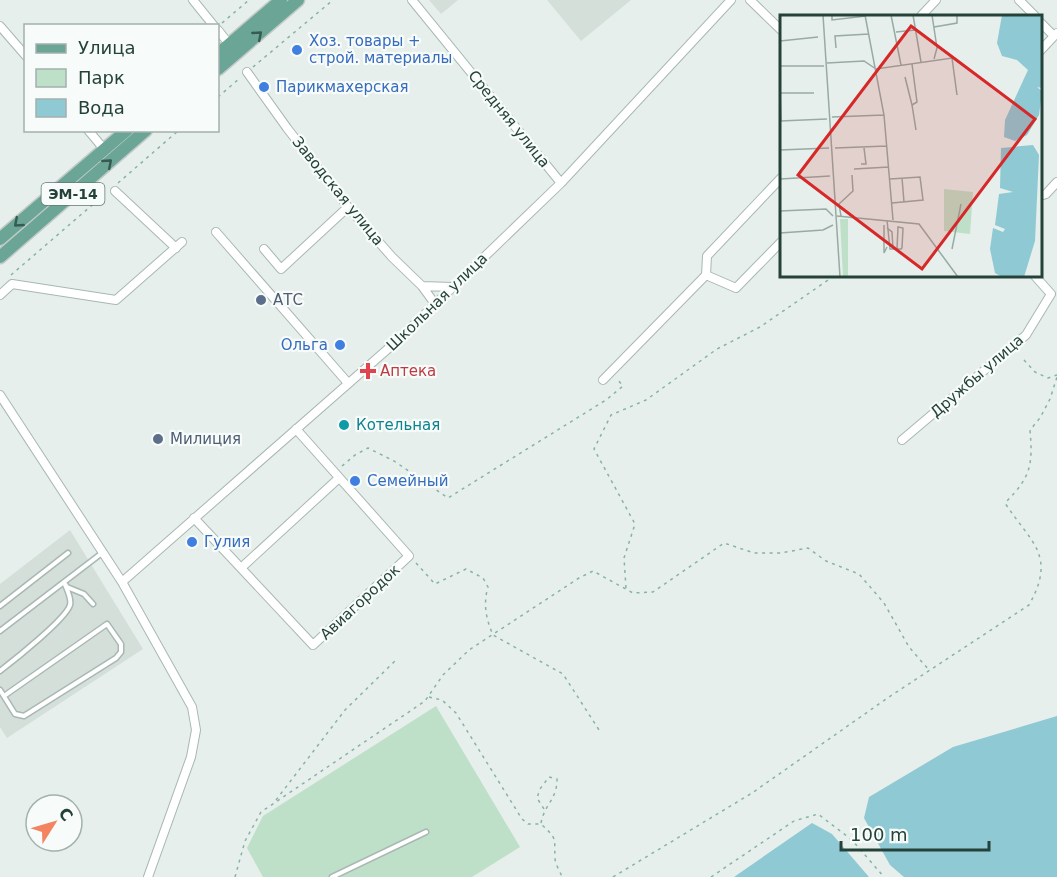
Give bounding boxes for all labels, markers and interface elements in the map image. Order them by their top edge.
inset map [780,15,1042,278]
legend [24,24,219,132]
one-way arrow [251,31,262,42]
place label: Хоз. товары + строй. материалы [309,32,452,67]
text: Улица [78,37,135,58]
marker: Хоз. товары + строй. материалы [290,43,304,57]
text: Парк [78,67,125,88]
street label: Средняя улица [464,67,554,171]
place label: Парикмахерская [276,78,408,96]
marker: Парикмахерская [257,80,271,94]
text: Вода [78,97,125,118]
street label: Заводская улица [288,133,388,249]
one-way arrow [101,160,112,171]
road number: ЭМ-14 [42,183,104,205]
one-way arrow [14,216,25,227]
street label: Школьная улица [383,249,491,355]
place label: АТС [273,291,303,309]
marker: АТС [254,293,268,307]
street label: Дружбы улица [927,331,1027,421]
place label: Ольга [281,336,328,354]
marker: Ольга [333,338,347,352]
place label: Аптека [380,362,436,380]
marker: Аптека [361,364,375,378]
place label: Котельная [356,416,440,434]
marker: Котельная [337,418,351,432]
place label: Милиция [170,430,241,448]
marker: Милиция [151,432,165,446]
place label: Семейный [367,472,448,490]
marker: Семейный [348,474,362,488]
place label: Гулия [204,533,250,551]
marker: Гулия [185,535,199,549]
street label: Авиагородок [316,560,404,644]
north arrow [24,793,84,853]
text: С [54,804,77,825]
scale bar [841,814,990,852]
text: 100 m [850,824,908,845]

